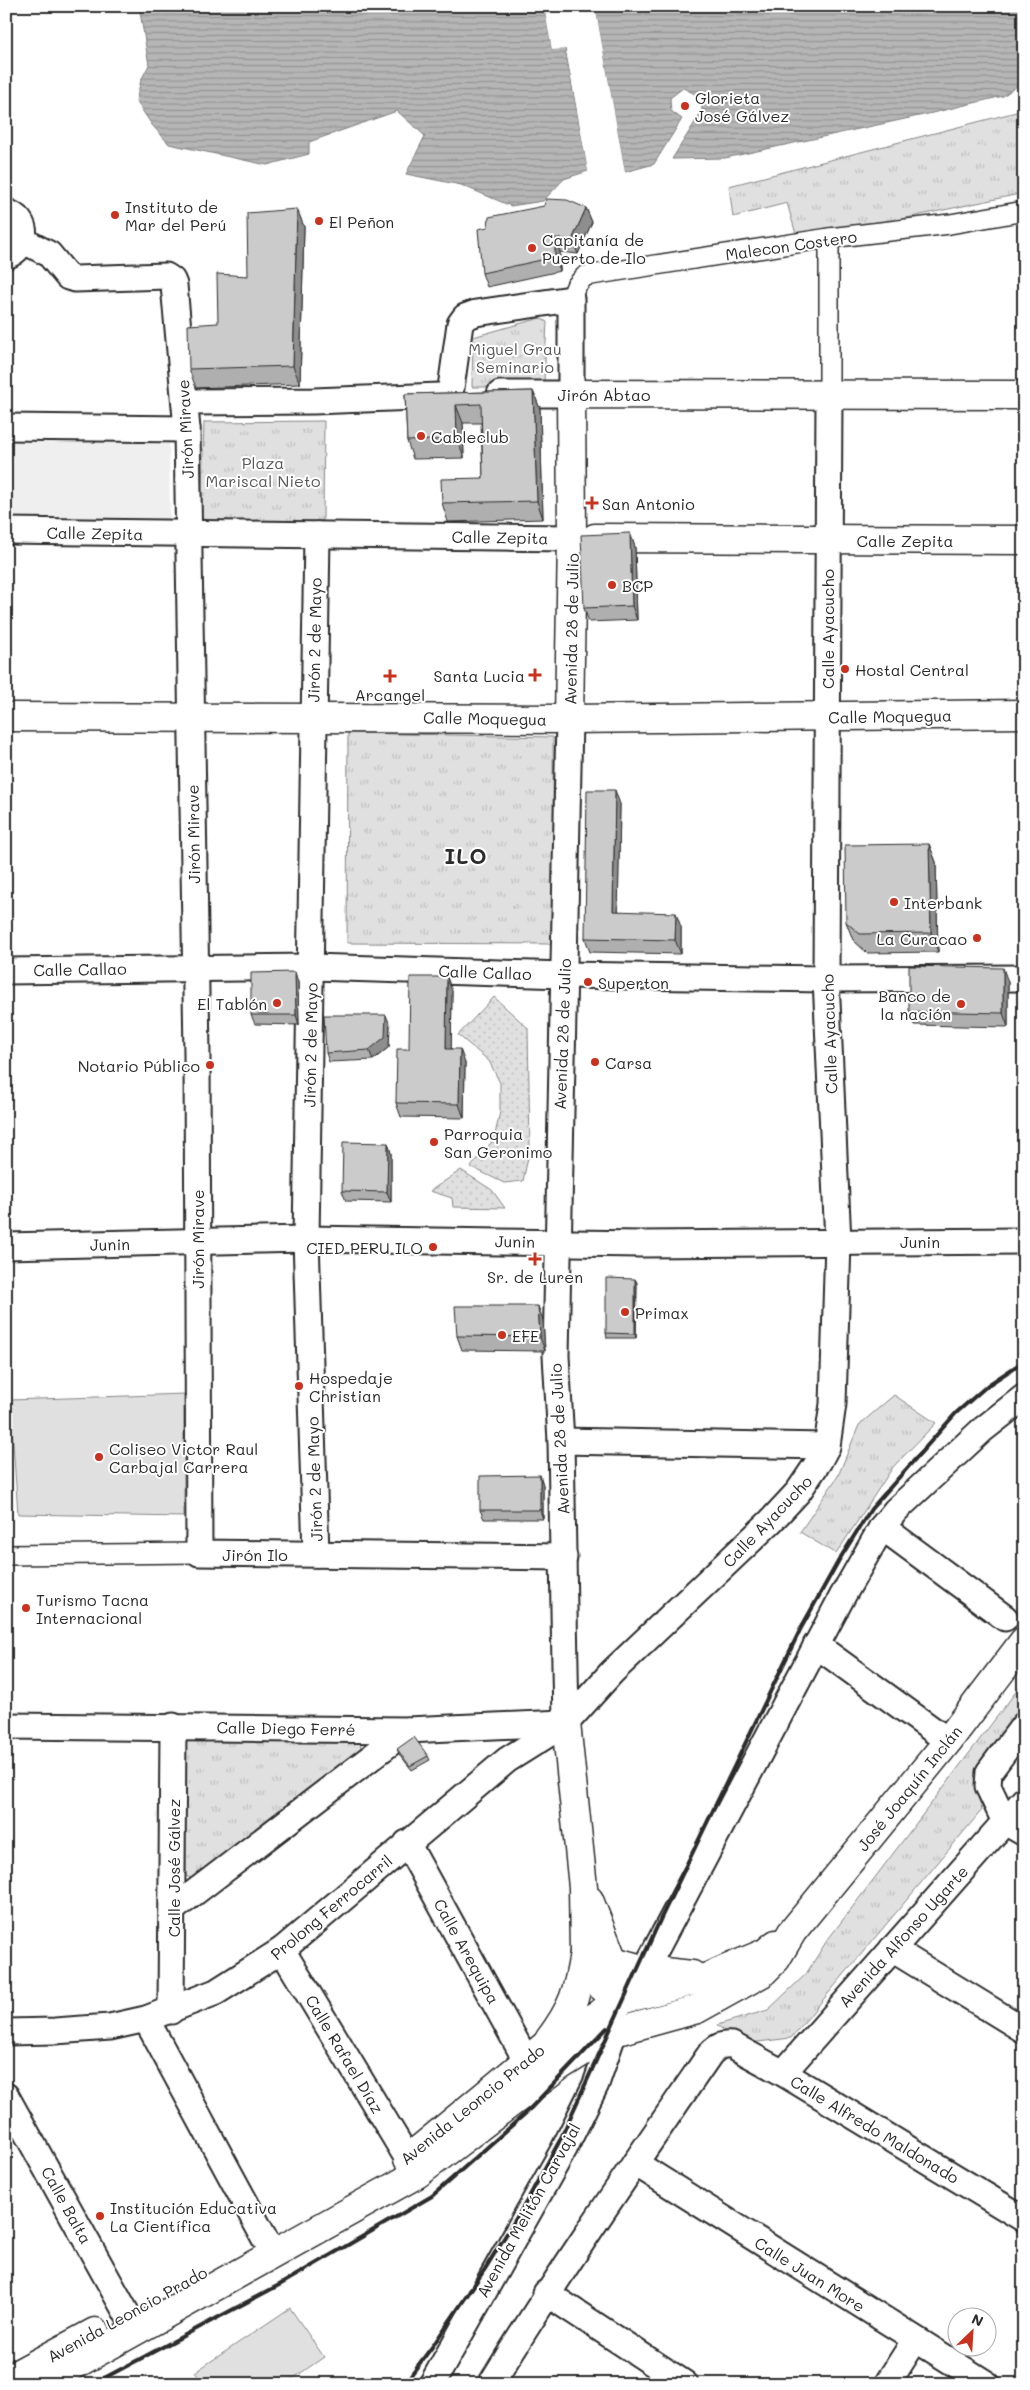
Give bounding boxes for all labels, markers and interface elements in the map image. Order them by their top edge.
place label: Glorieta José Gálvez [695,87,789,126]
marker: Glorieta José Gálvez [679,100,691,112]
place label: Instituto de Mar del Perú [125,196,227,235]
marker: Instituto de Mar del Perú [109,209,121,221]
place label: El Peñon [329,211,394,232]
marker: El Peñon [313,215,325,227]
street label: Malecon Costero [724,225,858,265]
place label: Capitanía de Puerto de Ilo [542,229,646,268]
marker: Capitanía de Puerto de Ilo [526,242,538,254]
park label: Miguel Grau Seminario [468,338,562,377]
street label: Jirón Mirave [172,379,198,479]
street label: Jirón Abtao [558,384,650,405]
place label: Cableclub [431,426,509,447]
marker: Cableclub [415,430,427,442]
park label: Plaza Mariscal Nieto [205,452,321,491]
place label: San Antonio [602,493,695,514]
marker: San Antonio [586,497,598,509]
street label: Calle Zepita [46,522,144,544]
street label: Calle Zepita [451,526,549,548]
street label: Calle Zepita [857,530,953,551]
street label: Avenida 28 de Julio [559,553,583,705]
street label: Calle Ayacucho [817,569,838,689]
place label: BCP [622,575,653,596]
street label: Jirón 2 de Mayo [302,577,326,703]
marker: BCP [606,579,618,591]
place label: Hostal Central [855,659,969,680]
marker: Hostal Central [839,663,851,675]
place label: Santa Lucia [434,665,525,686]
marker: Santa Lucia [529,669,541,681]
marker: Arcangel [384,670,396,682]
place label: Arcangel [355,684,425,705]
street label: Calle Moquegua [828,704,952,728]
street label: Calle Moquegua [423,706,547,730]
street label: Jirón Mirave [182,784,204,884]
district label: ILO [445,842,487,869]
place label: Interbank [904,892,982,913]
marker: Interbank [888,896,900,908]
place label: La Curacao [876,928,967,949]
marker: La Curacao [971,932,983,944]
street label: Calle Callao [33,958,127,980]
street label: Avenida 28 de Julio [549,958,575,1110]
street label: Calle Callao [438,960,532,984]
place label: Superton [598,972,669,993]
street label: Calle Ayacucho [816,974,842,1094]
marker: Superton [582,976,594,988]
street label: Jirón 2 de Mayo [298,982,322,1108]
place label: Banco de la nación [878,985,951,1024]
place label: El Tablón [197,993,267,1014]
marker: El Tablón [271,997,283,1009]
marker: Banco de la nación [955,998,967,1010]
place label: Carsa [605,1052,652,1073]
place label: Notario Público [78,1055,200,1076]
marker: Carsa [589,1056,601,1068]
marker: Notario Público [204,1059,216,1071]
place label: Parroquia San Geronimo [444,1123,552,1162]
marker: Parroquia San Geronimo [428,1136,440,1148]
street label: Jirón Mirave [187,1189,208,1289]
street label: Junin [495,1230,535,1252]
street label: Junin [900,1231,940,1252]
street label: Junin [90,1233,130,1255]
place label: CIED PERU ILO [306,1237,423,1258]
marker: CIED PERU ILO [427,1241,439,1253]
marker: Sr. de Luren [529,1253,541,1265]
place label: Sr. de Luren [487,1266,583,1287]
place label: Primax [635,1302,689,1323]
marker: Primax [619,1306,631,1318]
place label: EFE [512,1325,539,1346]
marker: EFE [496,1329,508,1341]
street label: Avenida 28 de Julio [545,1363,573,1515]
place label: Hospedaje Christian [309,1367,393,1406]
marker: Hospedaje Christian [293,1380,305,1392]
street label: Jirón 2 de Mayo [301,1416,327,1542]
place label: Coliseo Victor Raul Carbajal Carrera [109,1438,258,1477]
marker: Coliseo Victor Raul Carbajal Carrera [93,1451,105,1463]
street label: Calle Ayacucho [718,1471,816,1571]
street label: Jirón Ilo [222,1544,288,1565]
place label: Turismo Tacna Internacional [36,1589,149,1628]
marker: Turismo Tacna Internacional [20,1602,32,1614]
street label: Calle Diego Ferré [216,1716,356,1740]
street label: José Joaquín Inclán [852,1721,966,1855]
street label: Calle José Gálvez [163,1799,184,1937]
street label: Prolong Ferrocarril [266,1850,396,1964]
street label: Avenida Alfonso Ugarte [834,1861,972,2011]
street label: Calle Arequipa [429,1895,505,2007]
street label: Calle Rafael Díaz [301,1991,389,2117]
street label: Avenida Leoncio Prado [396,2039,548,2169]
street label: Calle Alfredo Maldonado [787,2070,963,2188]
street label: Avenida Melitón Carvajal [471,2119,585,2301]
street label: Calle Balta [37,2163,97,2247]
place label: Institución Educativa La Científica [110,2197,277,2236]
marker: Institución Educativa La Científica [94,2210,106,2222]
street label: Calle Juan More [751,2232,869,2316]
street label: Avenida Leoncio Prado [43,2261,211,2367]
north arrow [948,2308,998,2358]
text: N [969,2309,987,2331]

